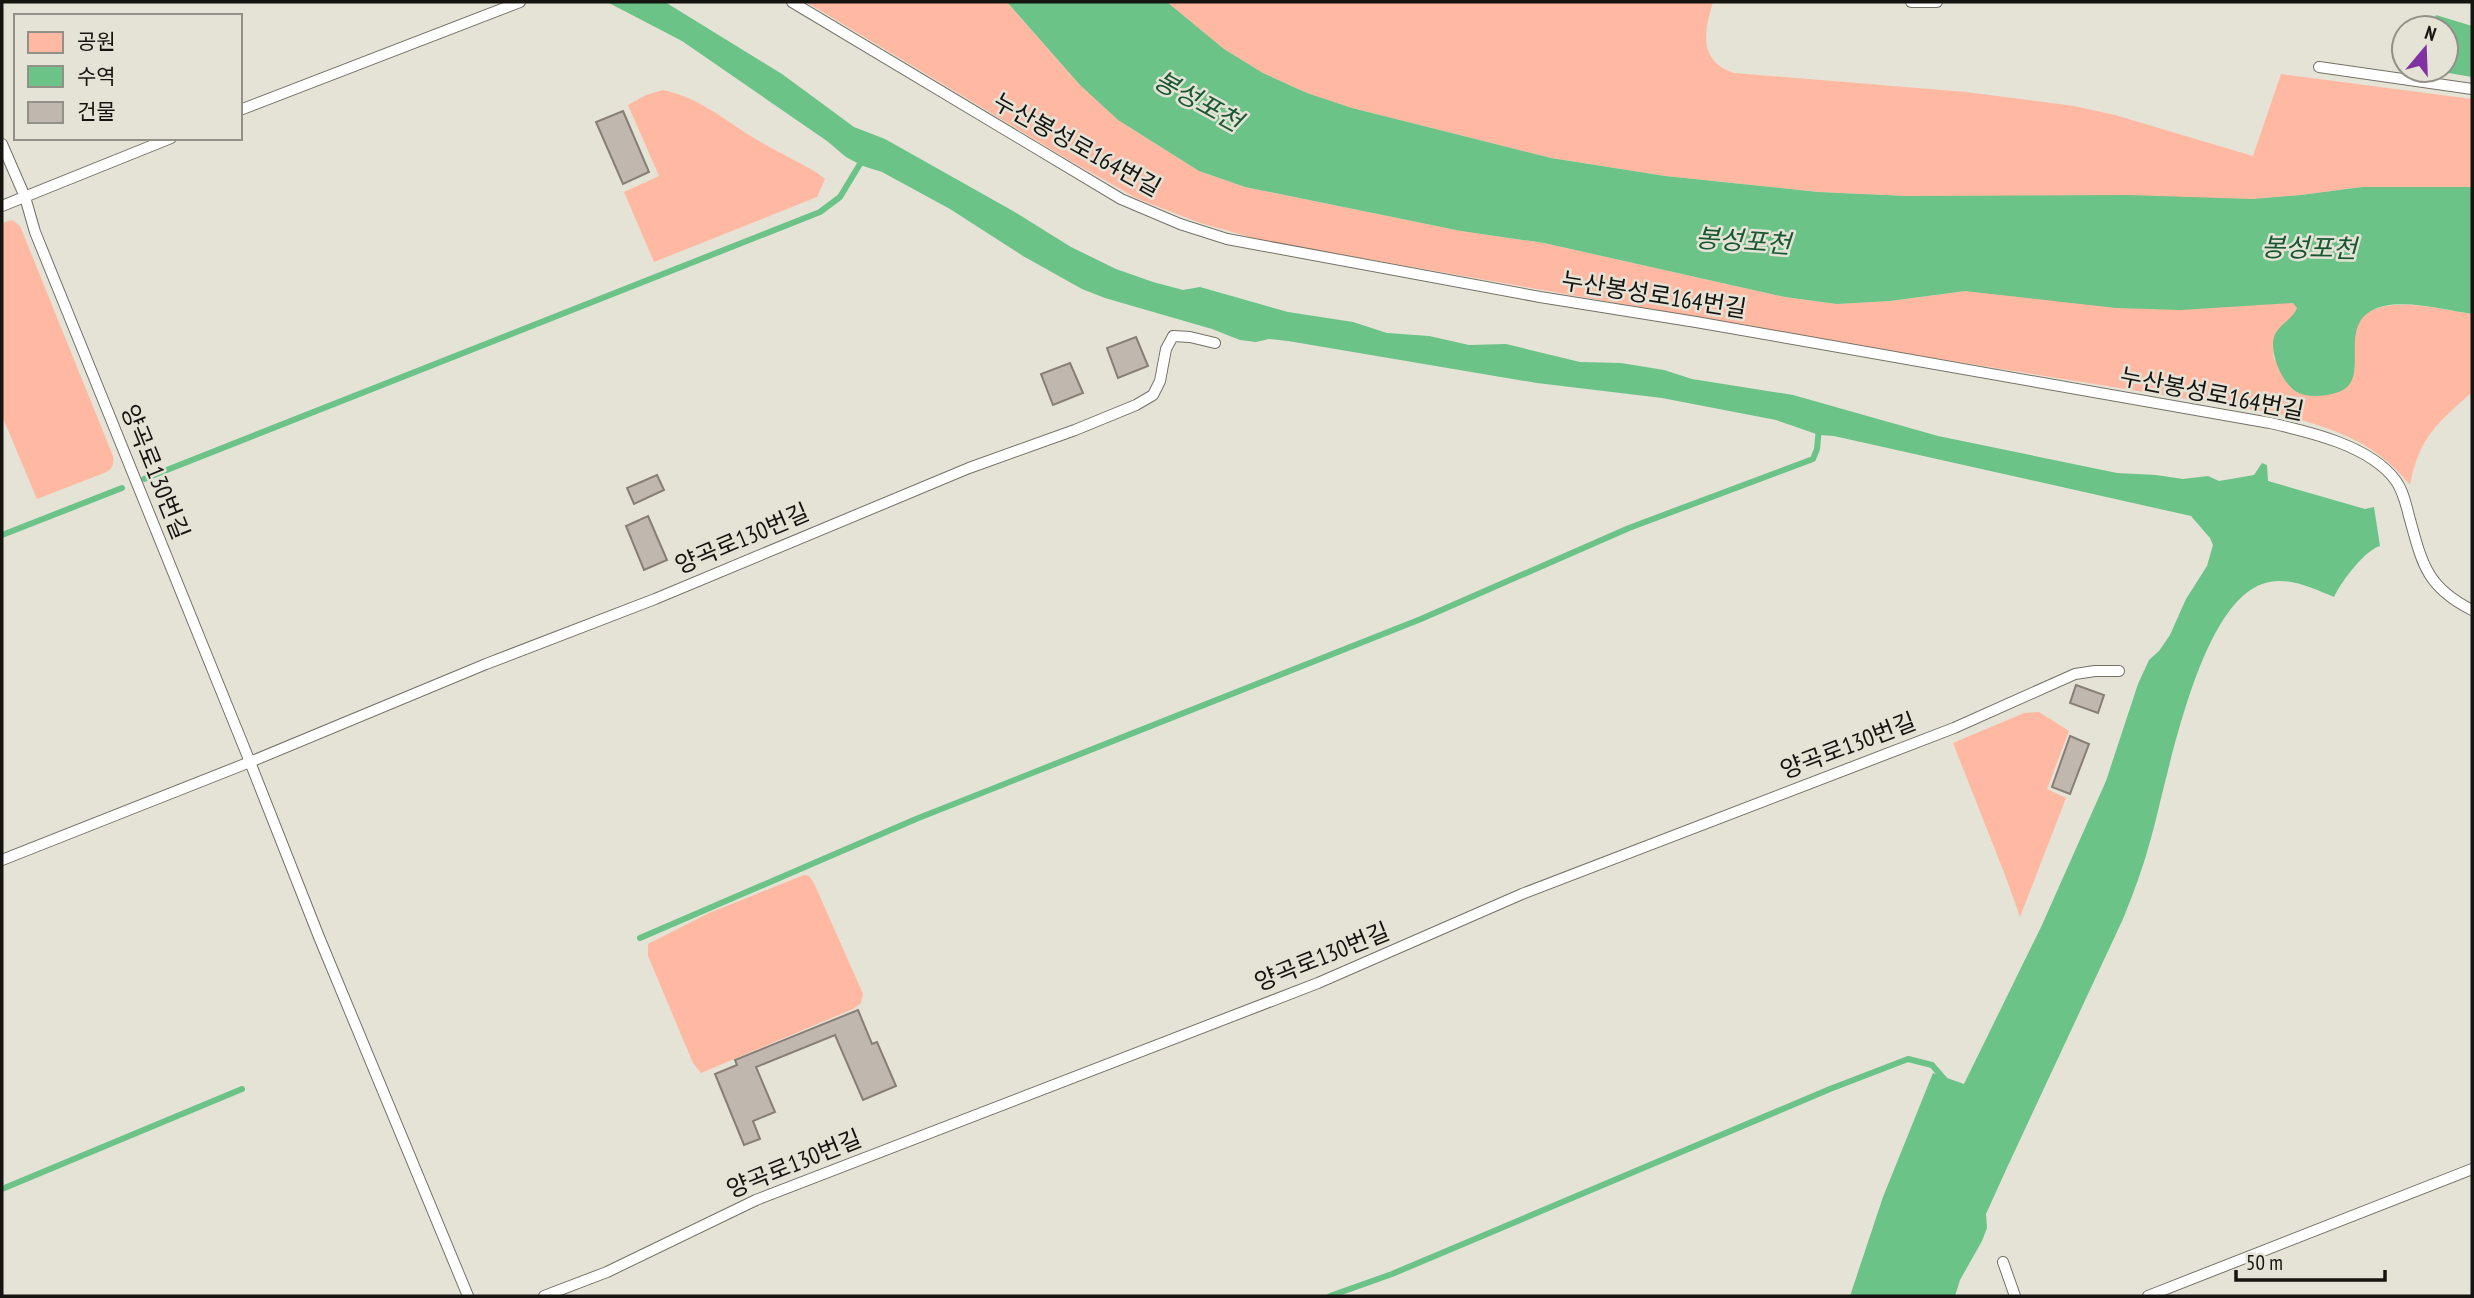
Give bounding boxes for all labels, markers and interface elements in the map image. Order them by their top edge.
legend [14,14,242,140]
north arrow [2390,14,2460,84]
text: N [2422,20,2439,46]
text: 공원 [77,28,116,55]
text: 수역 [77,63,116,90]
water label: 봉성포천 [1148,63,1251,140]
street label: 누산봉성로164번길 [988,86,1167,203]
text: 건물 [77,98,116,125]
water label: 봉성포천 [1694,221,1795,261]
water label: 봉성포천 [2261,230,2360,265]
street label: 누산봉성로164번길 [1559,265,1749,324]
street label: 누산봉성로164번길 [2117,360,2307,427]
street label: 양곡로130번길 [114,400,197,544]
street label: 양곡로130번길 [670,496,814,581]
street label: 양곡로130번길 [1776,705,1920,786]
street label: 양곡로130번길 [1250,915,1394,998]
street label: 양곡로130번길 [722,1122,866,1205]
scale bar [2236,1238,2385,1282]
text: 50 m [2246,1249,2283,1276]

